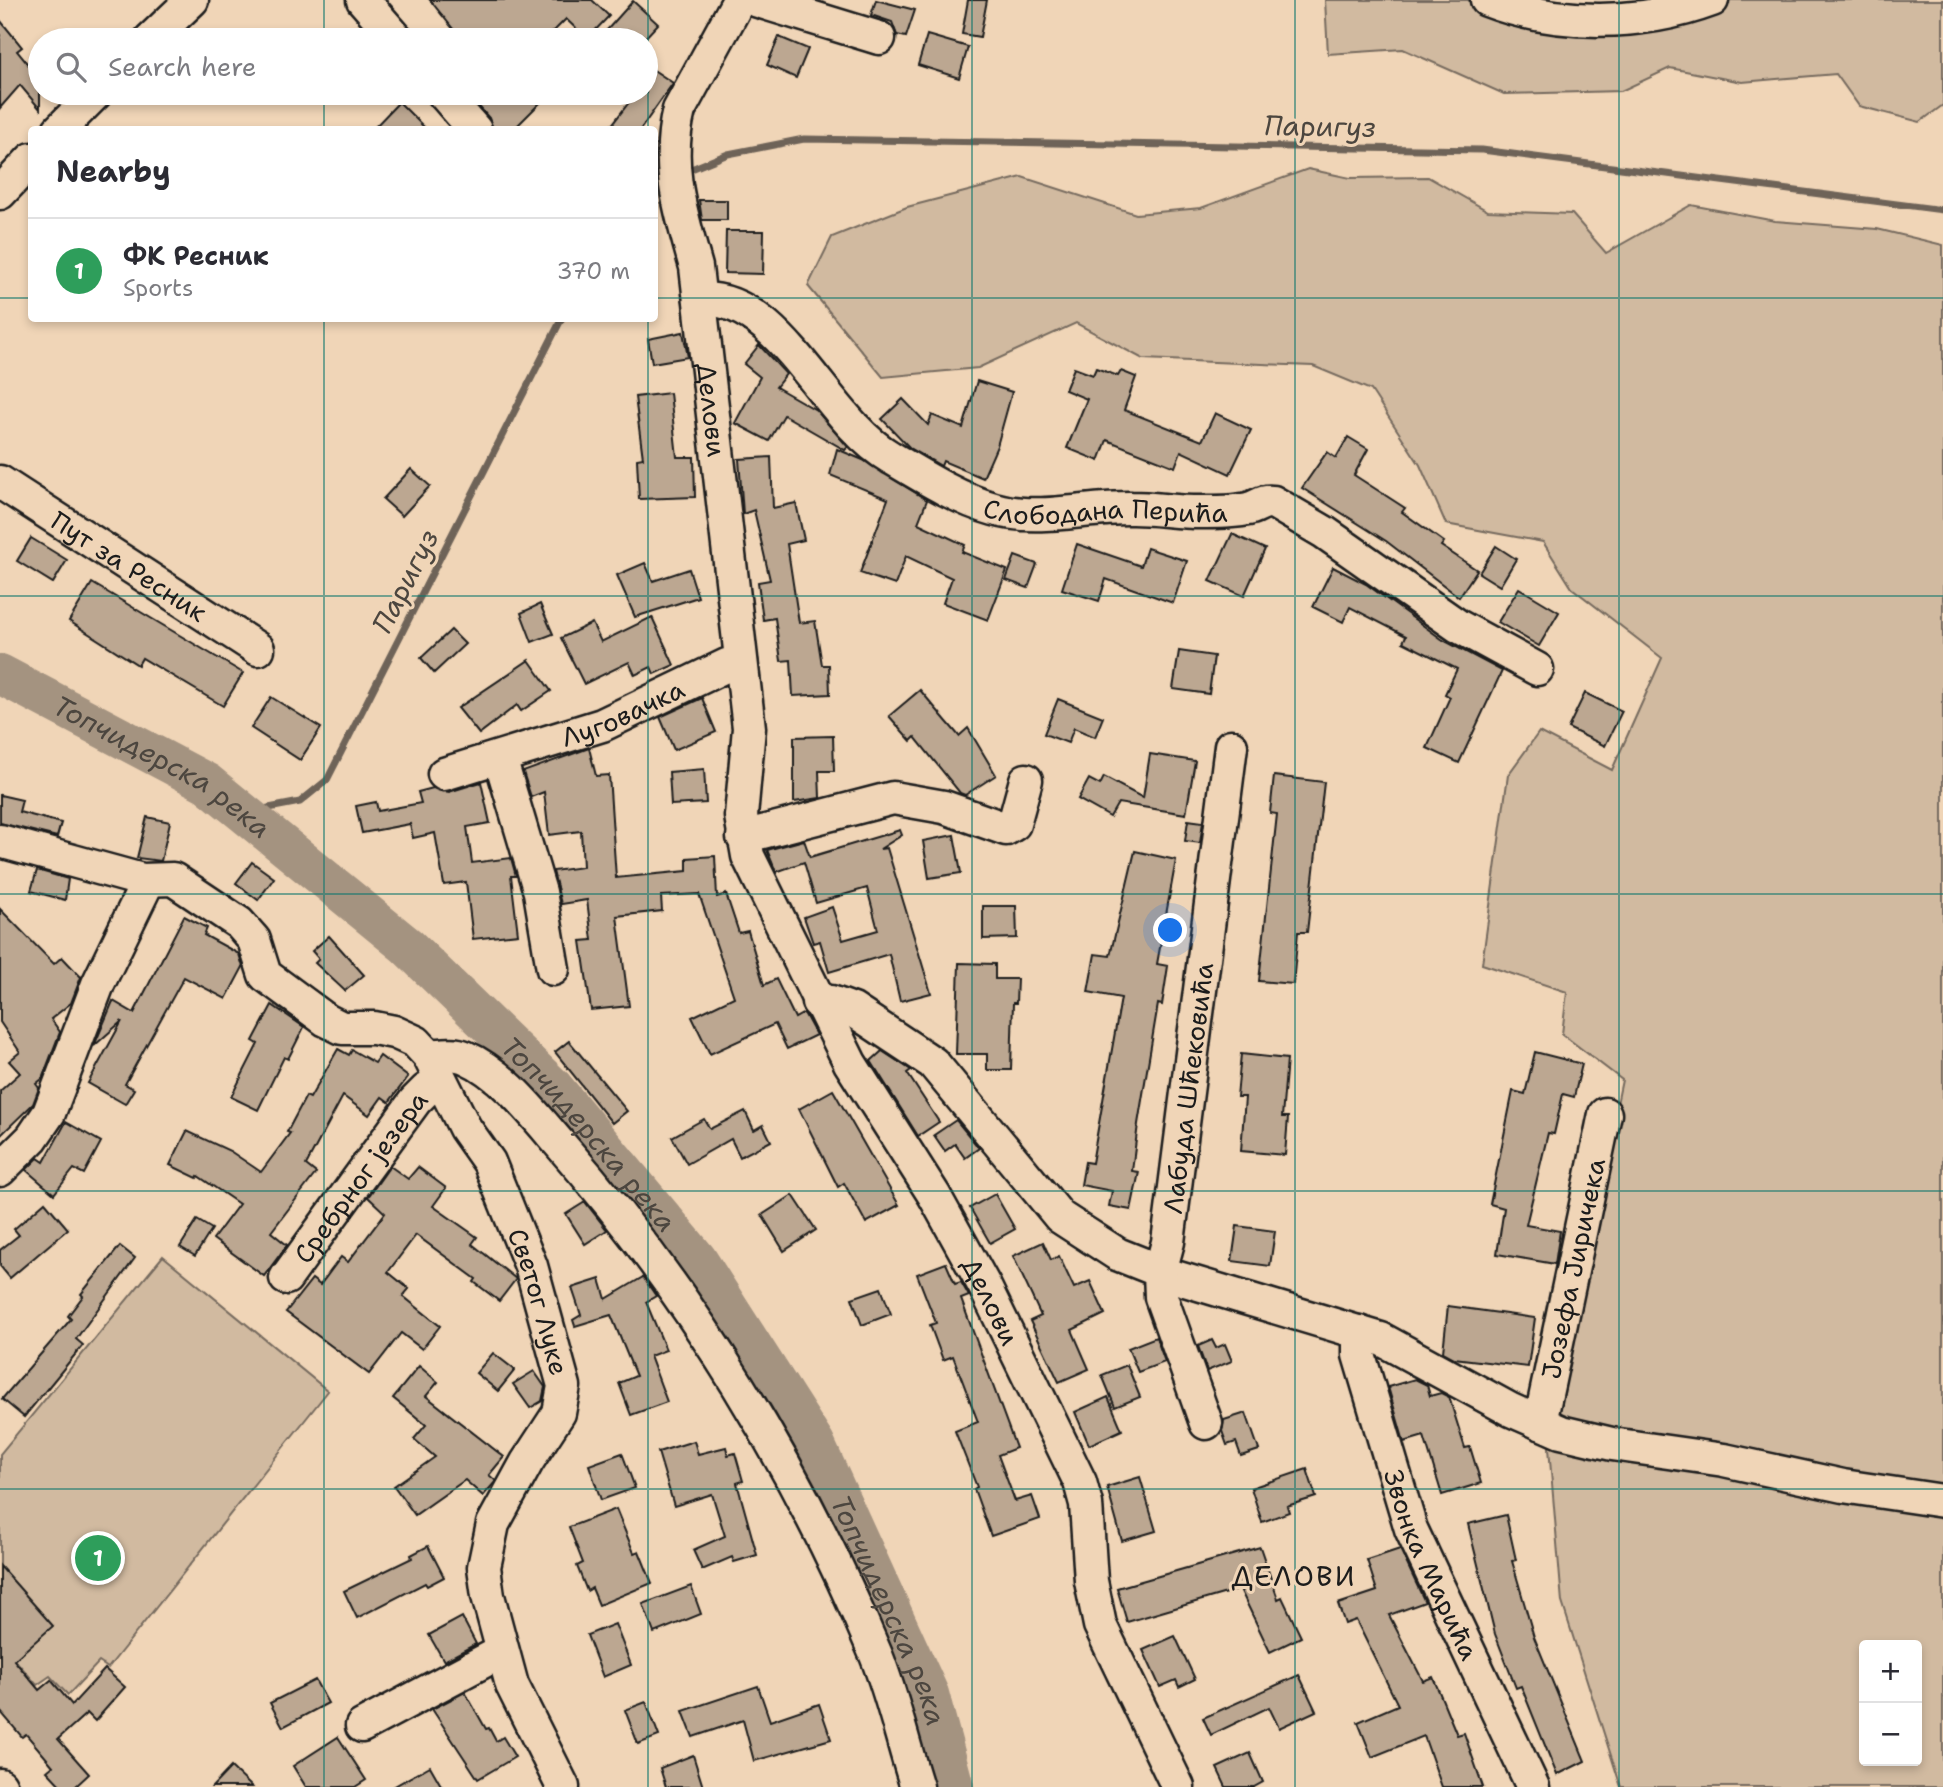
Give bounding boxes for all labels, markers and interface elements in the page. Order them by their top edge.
search box [28,28,658,105]
icon: search [52,48,90,86]
text: Search here [108,49,257,84]
water label: Паригуз [1264,106,1376,146]
text: Nearby [56,151,171,192]
text: ФК Ресник [123,238,269,273]
text: 1 [74,256,84,286]
text: 370 m [557,256,630,286]
text: Sports [123,273,194,303]
street label: Делови [690,361,735,459]
street label: Слободана Перића [979,489,1228,532]
street label: Пут за Ресник [45,502,214,629]
water label: Паригуз [363,522,447,640]
street label: Луговачка [557,671,690,754]
water label: Топчидерска река [47,686,279,847]
your location [1153,913,1187,947]
street label: Лабуда Шћековића [1154,961,1221,1216]
water label: Топчидерска река [493,1028,685,1240]
street label: Сребрног језера [285,1081,435,1270]
street label: Јозефа Јиричека [1532,1155,1613,1382]
street label: Светог Луке [500,1223,578,1379]
street label: Делови [954,1251,1028,1351]
street label: Звонка Марића [1377,1465,1488,1665]
water label: Топчидерска река [822,1489,956,1730]
pin: 1 [75,1532,121,1584]
district label: ДЕЛОВИ [1231,1557,1357,1595]
map controls [1859,1640,1922,1766]
button: + [1859,1640,1922,1703]
button: − [1859,1703,1922,1766]

